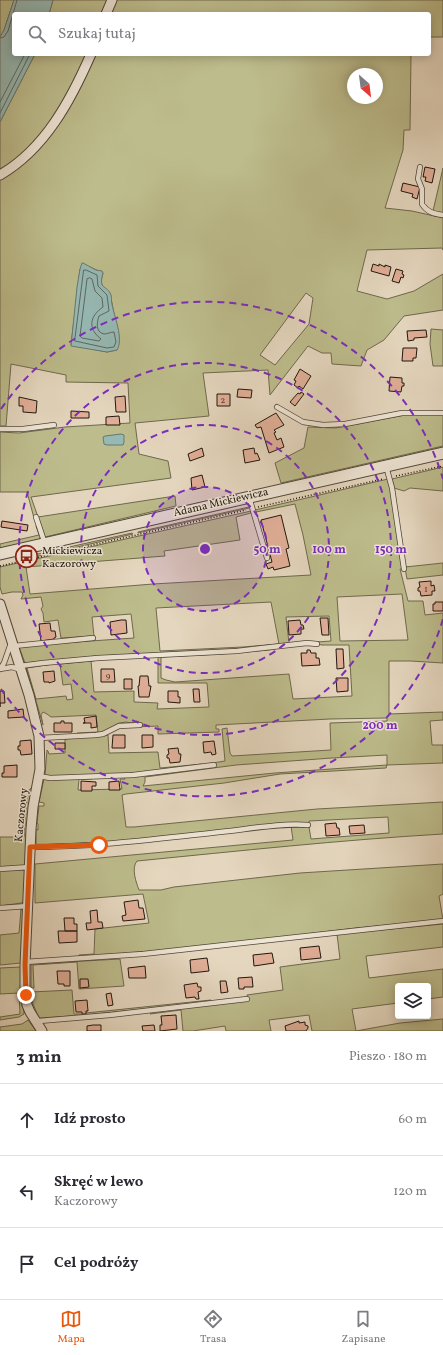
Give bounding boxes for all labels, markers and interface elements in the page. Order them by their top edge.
search box [12,12,431,56]
icon: search [26,23,48,45]
text: Szukaj tutaj [58,24,136,45]
north arrow [347,68,383,104]
house number: 2 [221,394,226,407]
street label: Adama Mickiewicza [172,485,270,521]
centre of rings [198,542,212,556]
text: 50 m [253,542,281,558]
text: 100 m [312,542,346,558]
text: 150 m [375,542,407,558]
bus stop icon: Mickiewicza Kaczorowy [14,544,40,570]
place label: Mickiewicza Kaczorowy [42,544,103,572]
house number: 1 [424,583,428,596]
house number: 9 [106,670,111,683]
text: 200 m [362,718,398,734]
street label: Kaczorowy [12,787,32,843]
route start [90,836,108,854]
map controls [395,983,431,1019]
button: layers [395,983,431,1019]
route end [17,986,35,1004]
text: 3 min [16,1046,62,1069]
text: Pieszo · 180 m [349,1048,427,1066]
icon: ahead [16,1109,38,1131]
text: Idź prosto [54,1109,126,1130]
text: 60 m [399,1111,427,1129]
text: Skręć w lewo [54,1172,143,1193]
icon: left [16,1181,38,1203]
text: 120 m [393,1183,427,1201]
text: Kaczorowy [54,1193,118,1211]
icon: arrive [16,1253,38,1275]
text: Cel podróży [54,1253,138,1274]
tab: Mapa [58,1308,85,1347]
tab: Trasa [200,1308,226,1347]
tab: Zapisane [341,1308,385,1347]

